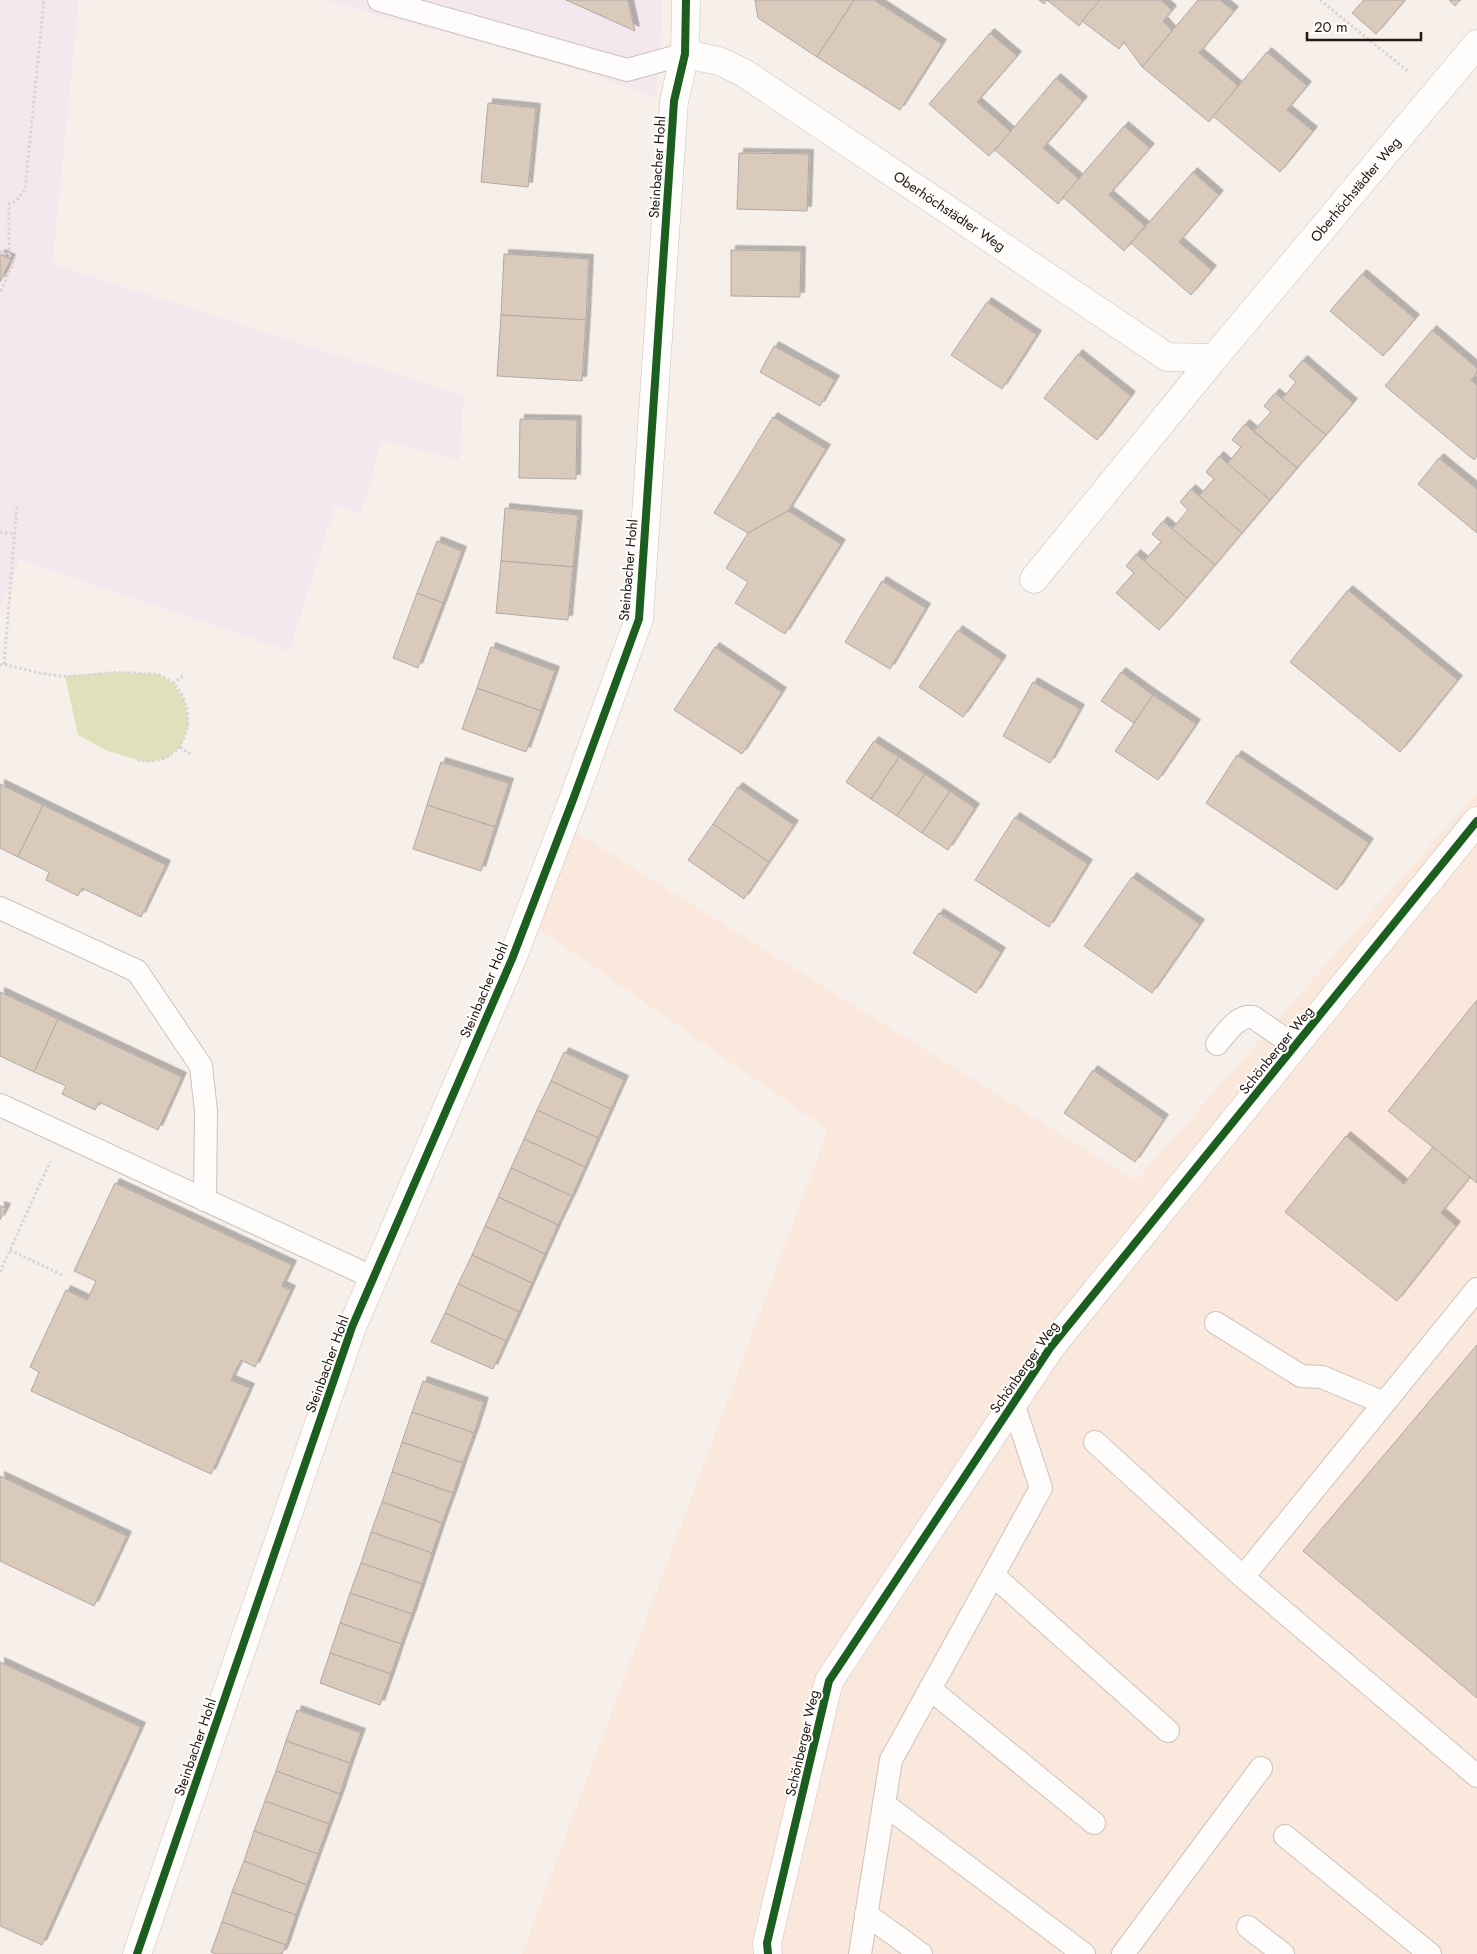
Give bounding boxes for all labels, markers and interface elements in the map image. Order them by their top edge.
scale bar [1307,10,1421,42]
text: 20 m [1314,16,1348,38]
street label: Steinbacher Hohl [643,115,671,219]
street label: Oberhöchstädter Weg [1305,132,1405,246]
street label: Oberhöchstädter Weg [889,166,1010,256]
street label: Steinbacher Hohl [614,518,642,622]
street label: Steinbacher Hohl [455,939,513,1041]
street label: Schönberger Weg [1234,1001,1318,1099]
street label: Steinbacher Hohl [300,1312,354,1416]
street label: Schönberger Weg [985,1317,1063,1417]
street label: Schönberger Weg [780,1688,824,1798]
street label: Steinbacher Hohl [169,1695,221,1799]

